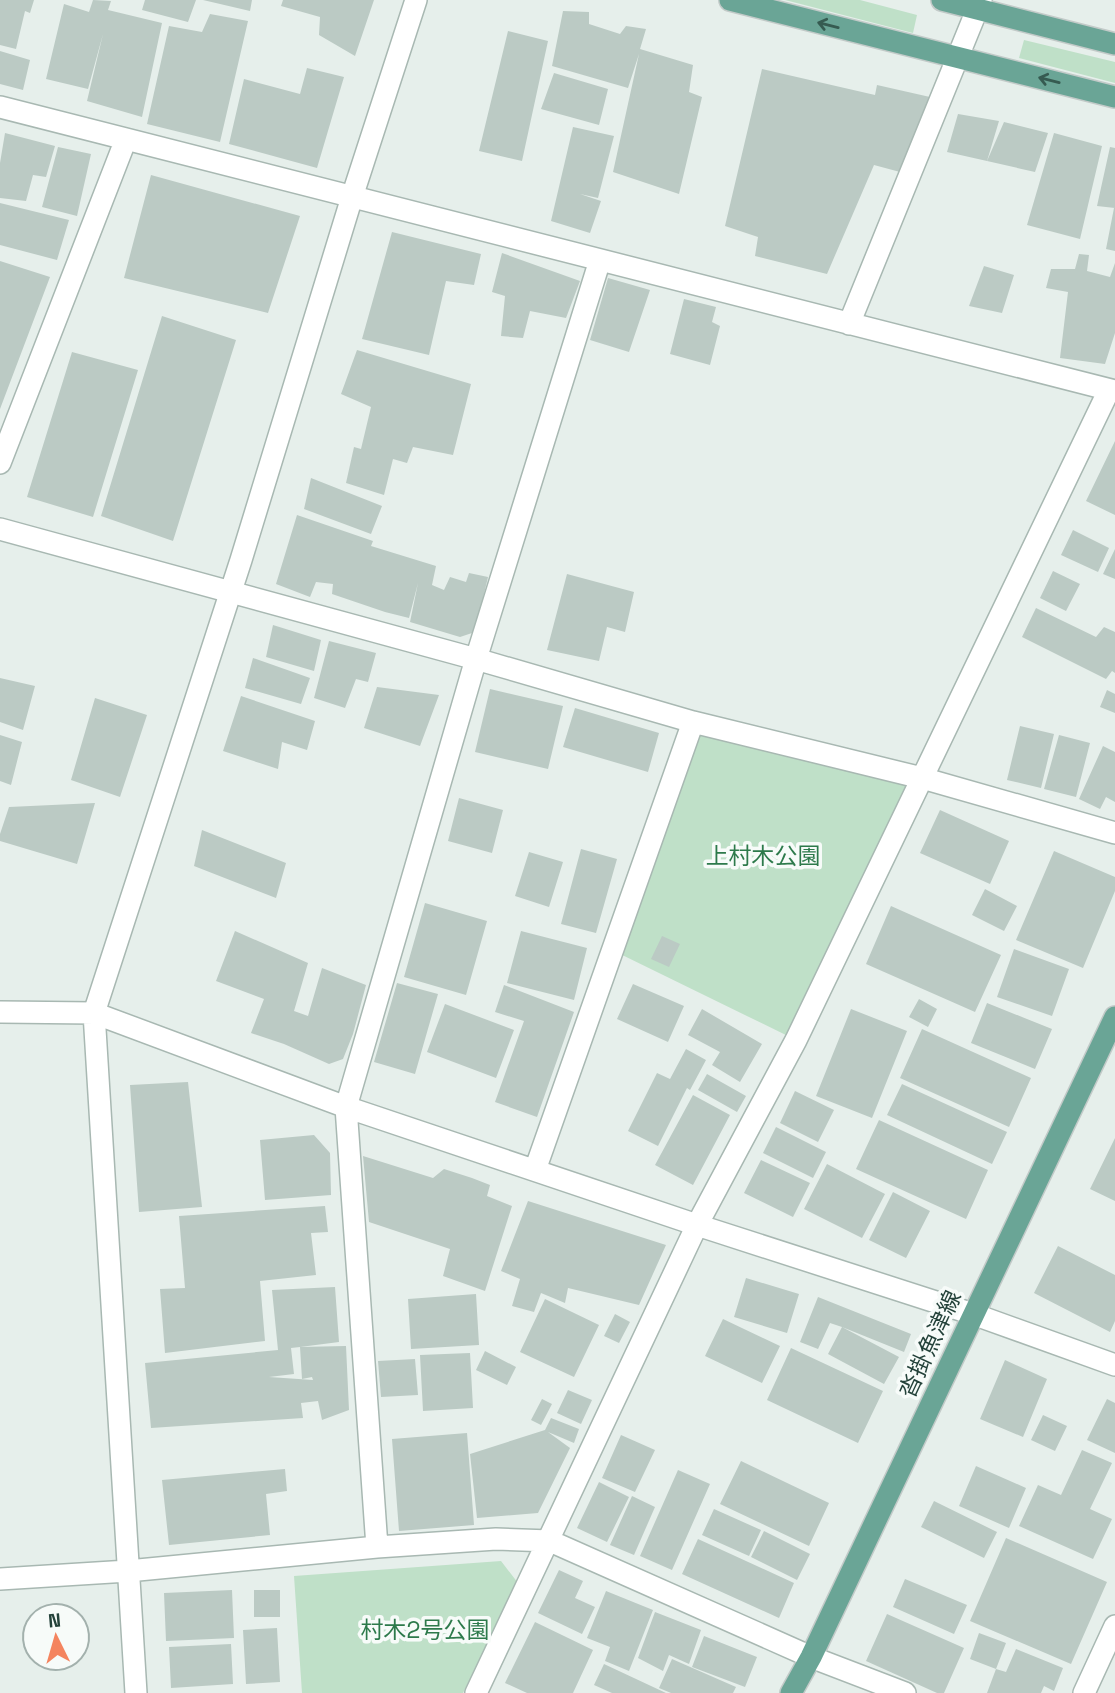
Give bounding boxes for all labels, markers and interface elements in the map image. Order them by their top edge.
one-way arrow [817,18,840,31]
one-way arrow [1038,73,1061,86]
park label: 上村木公園 [706,841,821,871]
street label: 沓掛魚津線 [892,1286,968,1402]
north arrow [21,1602,91,1672]
text: N [47,1608,62,1634]
park label: 村木2号公園 [361,1615,489,1645]

